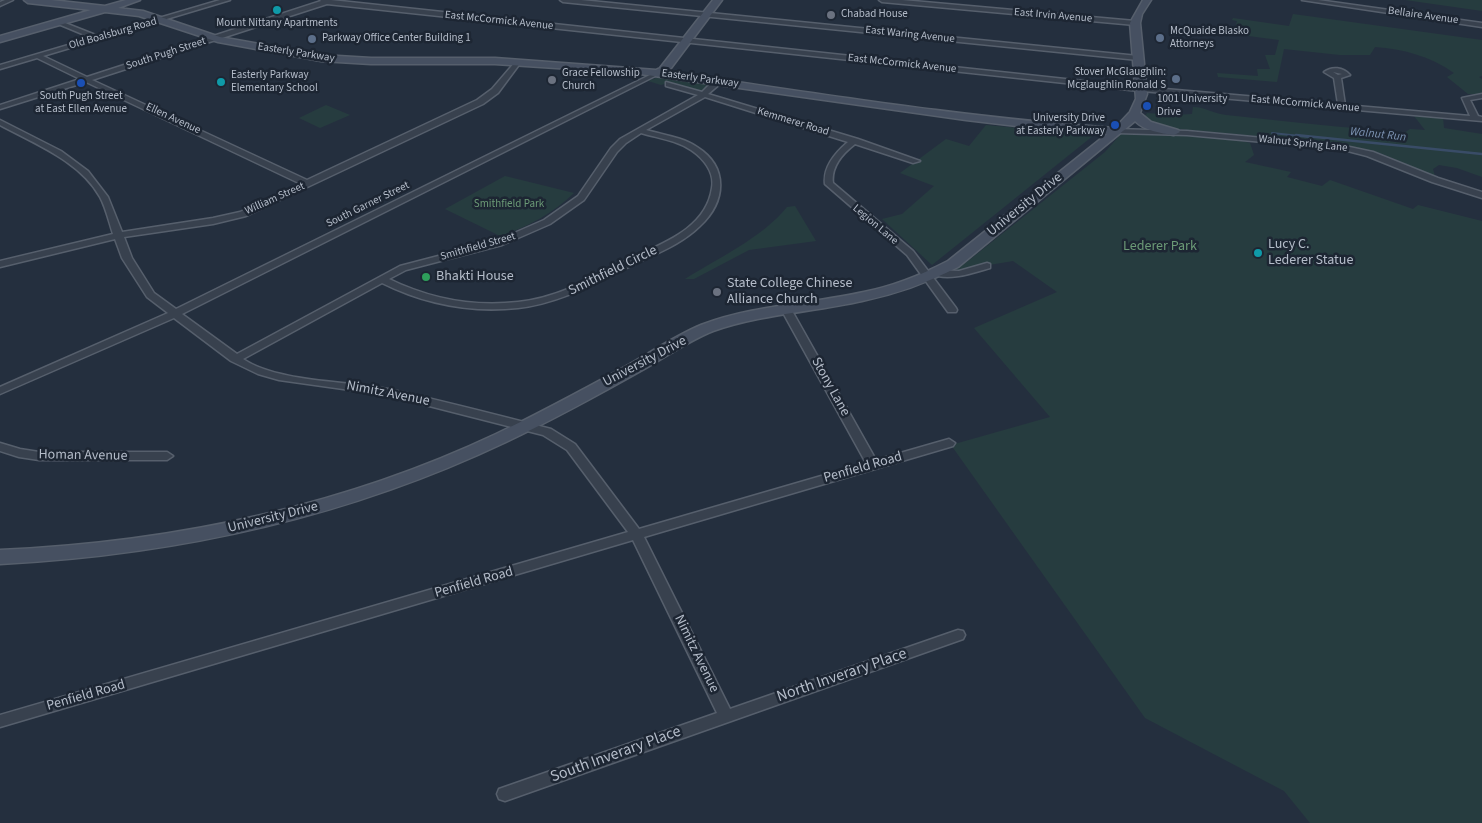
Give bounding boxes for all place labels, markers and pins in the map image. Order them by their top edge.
marker: Mount Nittany Apartments [271,4,283,16]
place label: Chabad House [841,8,908,22]
marker: Chabad House [825,9,837,21]
place label: Mount Nittany Apartments [216,17,338,31]
place label: McQuaide Blasko Attorneys [1170,25,1249,51]
place label: Parkway Office Center Building 1 [322,32,471,46]
marker: McQuaide Blasko Attorneys [1154,32,1166,44]
marker: Parkway Office Center Building 1 [306,33,318,45]
place label: Stover McGlaughlin: Mcglaughlin Ronald S [1067,66,1166,92]
place label: Grace Fellowship Church [562,67,640,93]
place label: Easterly Parkway Elementary School [231,69,318,95]
marker: Stover McGlaughlin: Mcglaughlin Ronald S [1170,73,1182,85]
marker: Grace Fellowship Church [546,74,558,86]
marker: Easterly Parkway Elementary School [215,76,227,88]
marker: South Pugh Street at East Ellen Avenue [75,77,87,89]
place label: South Pugh Street at East Ellen Avenue [35,90,127,116]
place label: 1001 University Drive [1157,93,1227,119]
marker: 1001 University Drive [1141,100,1153,112]
place label: University Drive at Easterly Parkway [1016,112,1105,138]
marker: University Drive at Easterly Parkway [1109,119,1121,131]
place label: Lucy C. Lederer Statue [1268,237,1353,270]
marker: Lucy C. Lederer Statue [1252,247,1264,259]
place label: Bhakti House [436,269,514,285]
marker: Bhakti House [420,271,432,283]
place label: State College Chinese Alliance Church [727,276,852,308]
marker: State College Chinese Alliance Church [711,286,723,298]

